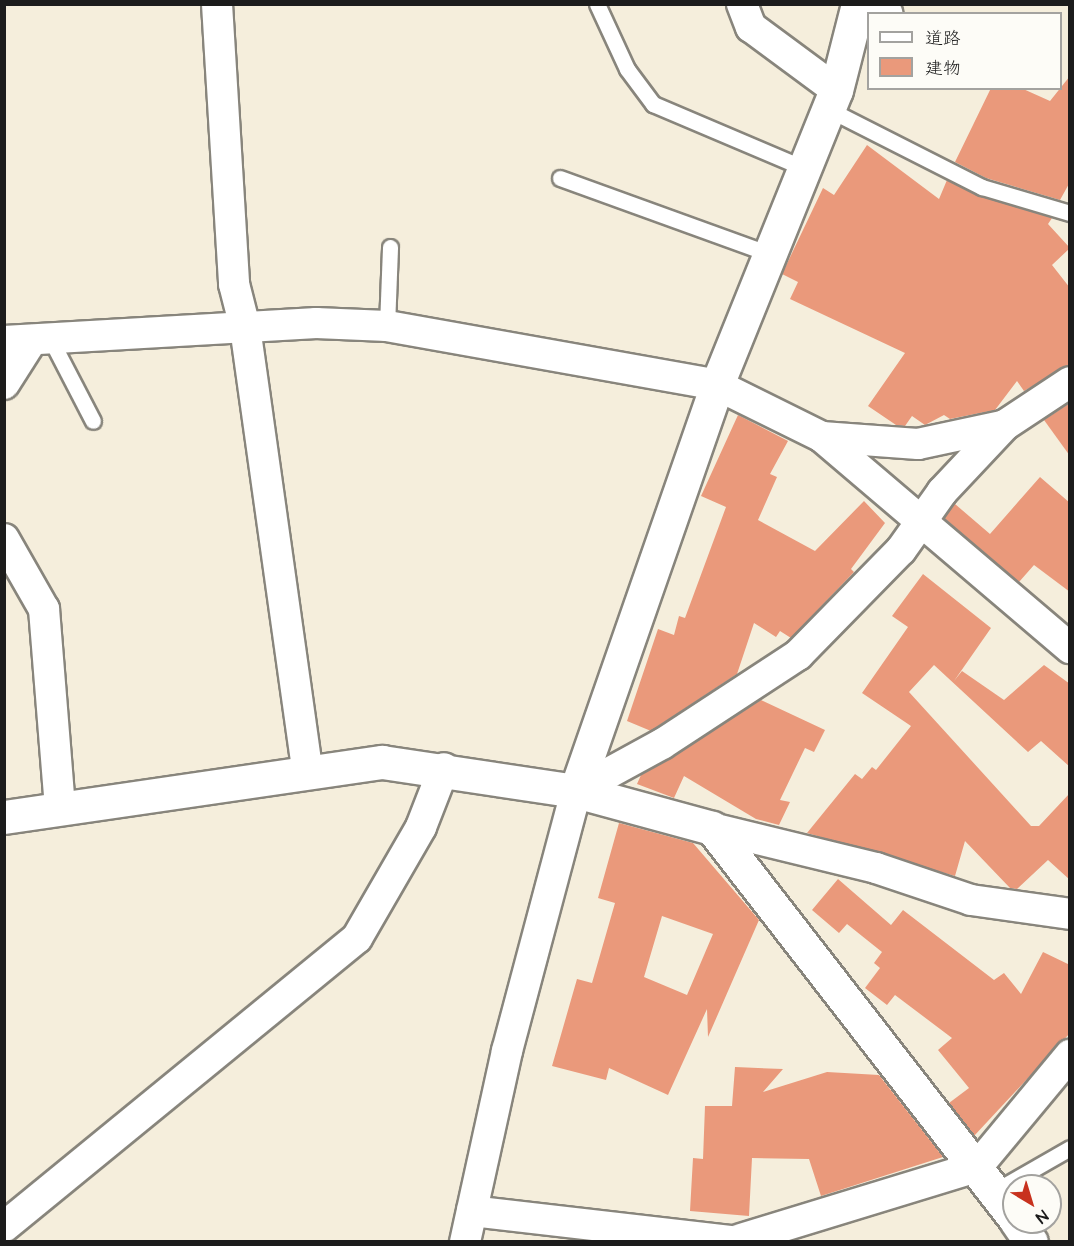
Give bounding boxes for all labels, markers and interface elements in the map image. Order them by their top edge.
legend [867,12,1062,90]
text: 道路 [925,26,961,51]
text: 建物 [925,56,961,81]
north arrow [1002,1174,1062,1234]
text: N [1031,1205,1053,1228]

